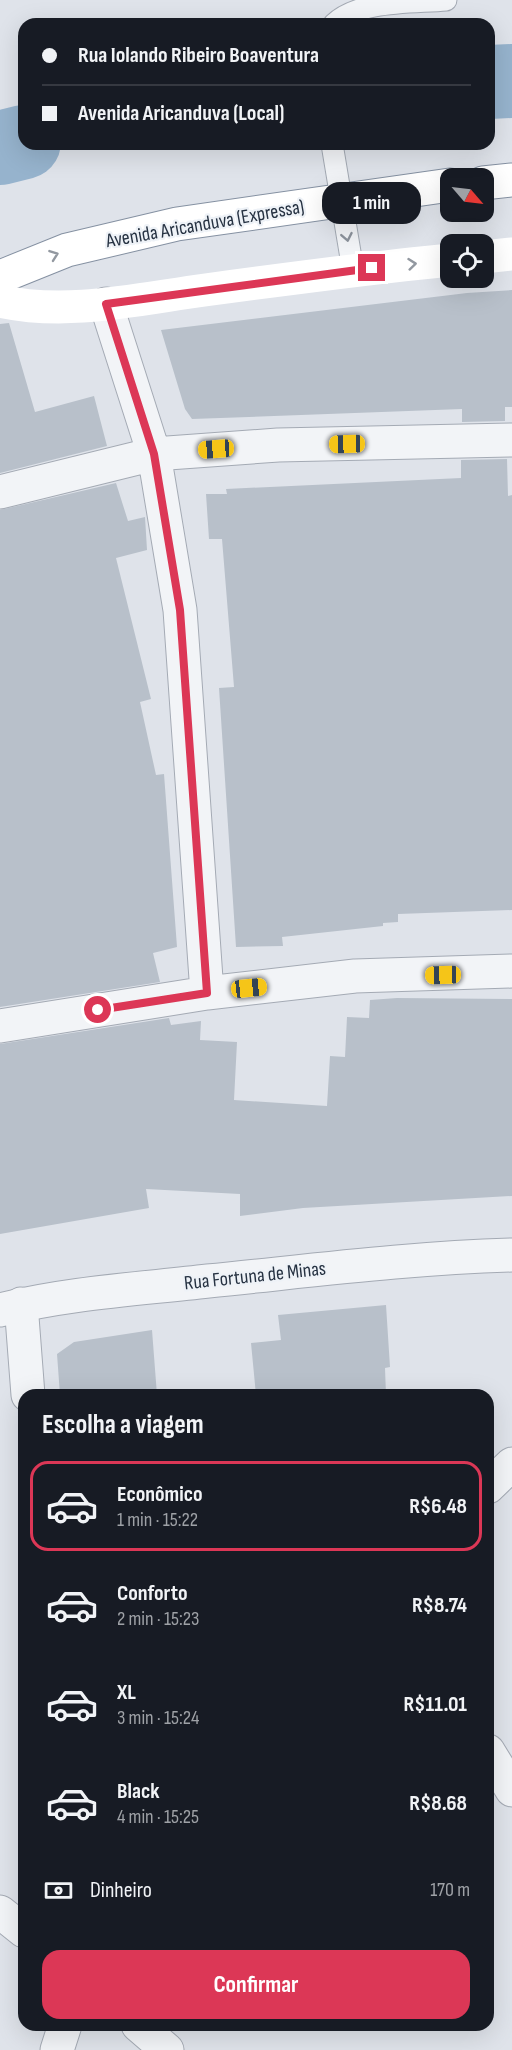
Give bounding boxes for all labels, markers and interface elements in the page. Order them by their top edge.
text: Rua Iolando Ribeiro Boaventura [78,42,319,69]
text: Avenida Aricanduva (Local) [78,100,284,127]
north arrow [440,168,494,222]
map controls [440,168,494,288]
callout: 1 min [322,181,422,223]
text: 1 min [353,191,390,215]
street label: Avenida Aricanduva (Expressa) [103,195,306,253]
one-way arrow [340,232,353,242]
button: locate [440,234,494,288]
one-way arrow [48,250,59,262]
route end [358,254,385,281]
one-way arrow [408,258,417,271]
car [329,435,365,453]
car [197,439,235,459]
car [425,966,461,984]
car [230,977,268,999]
route start [84,996,111,1023]
street label: Rua Fortuna de Minas [183,1257,327,1295]
text: Escolha a viagem [42,1409,204,1441]
icon: car [45,1479,99,1533]
text: Econômico [117,1481,203,1508]
text: R$6.48 [409,1493,467,1520]
text: 1 min · 15:22 [117,1508,198,1532]
icon: car [45,1578,99,1632]
text: Conforto [117,1580,188,1607]
text: R$8.74 [412,1592,467,1619]
text: 2 min · 15:23 [117,1607,199,1631]
icon: car [45,1677,99,1731]
text: XL [117,1679,136,1706]
text: R$11.01 [404,1691,467,1718]
text: 3 min · 15:24 [117,1706,199,1730]
icon: car [45,1776,99,1830]
text: Black [117,1778,159,1805]
text: R$8.68 [409,1790,467,1817]
text: 4 min · 15:25 [117,1805,199,1829]
icon: cash [42,1874,75,1907]
text: Dinheiro [90,1877,152,1904]
text: 170 m [430,1878,470,1902]
button: Confirmar [42,1950,470,2019]

